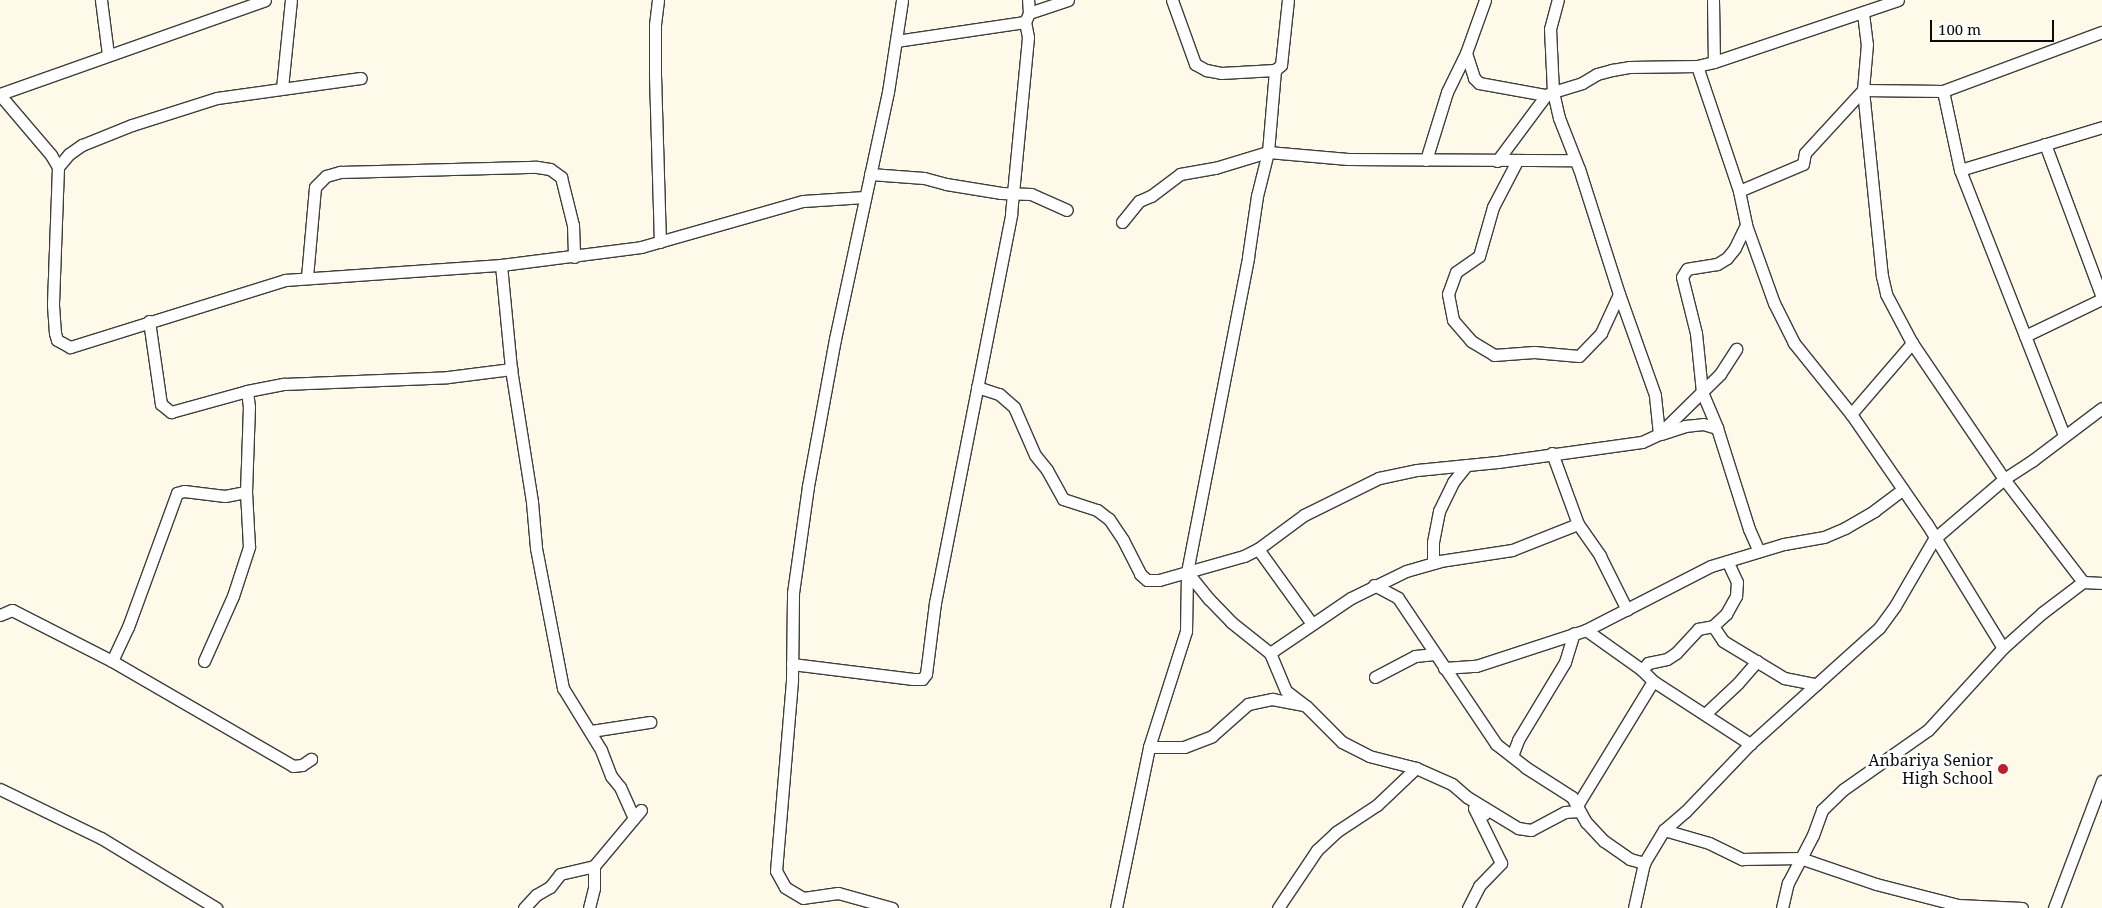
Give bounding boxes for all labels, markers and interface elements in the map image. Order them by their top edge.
scale bar [1932,10,2056,42]
text: 100 m [1938,19,1981,39]
place label: Anbariya Senior High School [1868,750,1993,788]
marker: Anbariya Senior High School [1997,763,2009,775]

